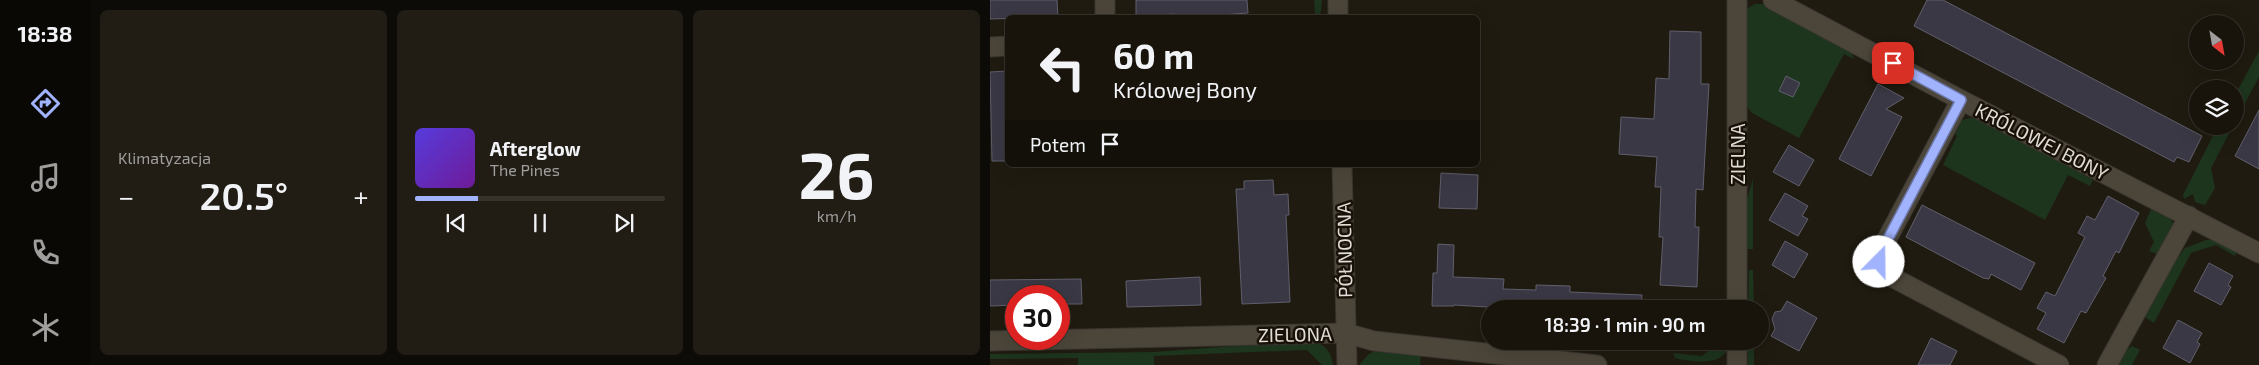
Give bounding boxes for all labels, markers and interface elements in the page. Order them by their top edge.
north arrow [2189,15,2244,70]
map controls [2189,15,2244,135]
text: 18:38 [17,20,73,46]
text: 60 m [1113,34,1194,76]
icon: left [1030,35,1095,100]
pin [1872,42,1914,84]
icon: arrive [1879,49,1907,77]
text: Królowej Bony [1113,76,1257,102]
button: layers [2189,80,2244,135]
icon: directions [28,86,63,121]
street label: KRÓLOWEJ BONY [1972,98,2112,184]
street label: ZIELNA [1726,123,1749,185]
icon: arrive [1096,130,1124,158]
text: Potem [1030,133,1086,156]
text: 26 [799,134,875,212]
text: Afterglow [490,137,581,160]
text: Klimatyzacja [118,148,211,167]
icon: music [28,160,63,195]
text: The Pines [490,160,560,179]
text: 20.5° [200,172,288,218]
text: − [118,179,134,213]
text: + [353,179,369,213]
street label: PÓŁNOCNA [1332,202,1356,298]
text: km/h [817,206,857,225]
icon: previous [442,209,470,237]
icon: pause [526,209,554,237]
icon: next [610,209,638,237]
icon: phone [28,235,63,270]
position arrow [1852,235,1904,287]
speed limit sign: 30 [1005,285,1070,350]
icon: climate [28,310,63,345]
text: 18:39 · 1 min · 90 m [1545,313,1705,336]
street label: ZIELONA [1258,322,1332,346]

